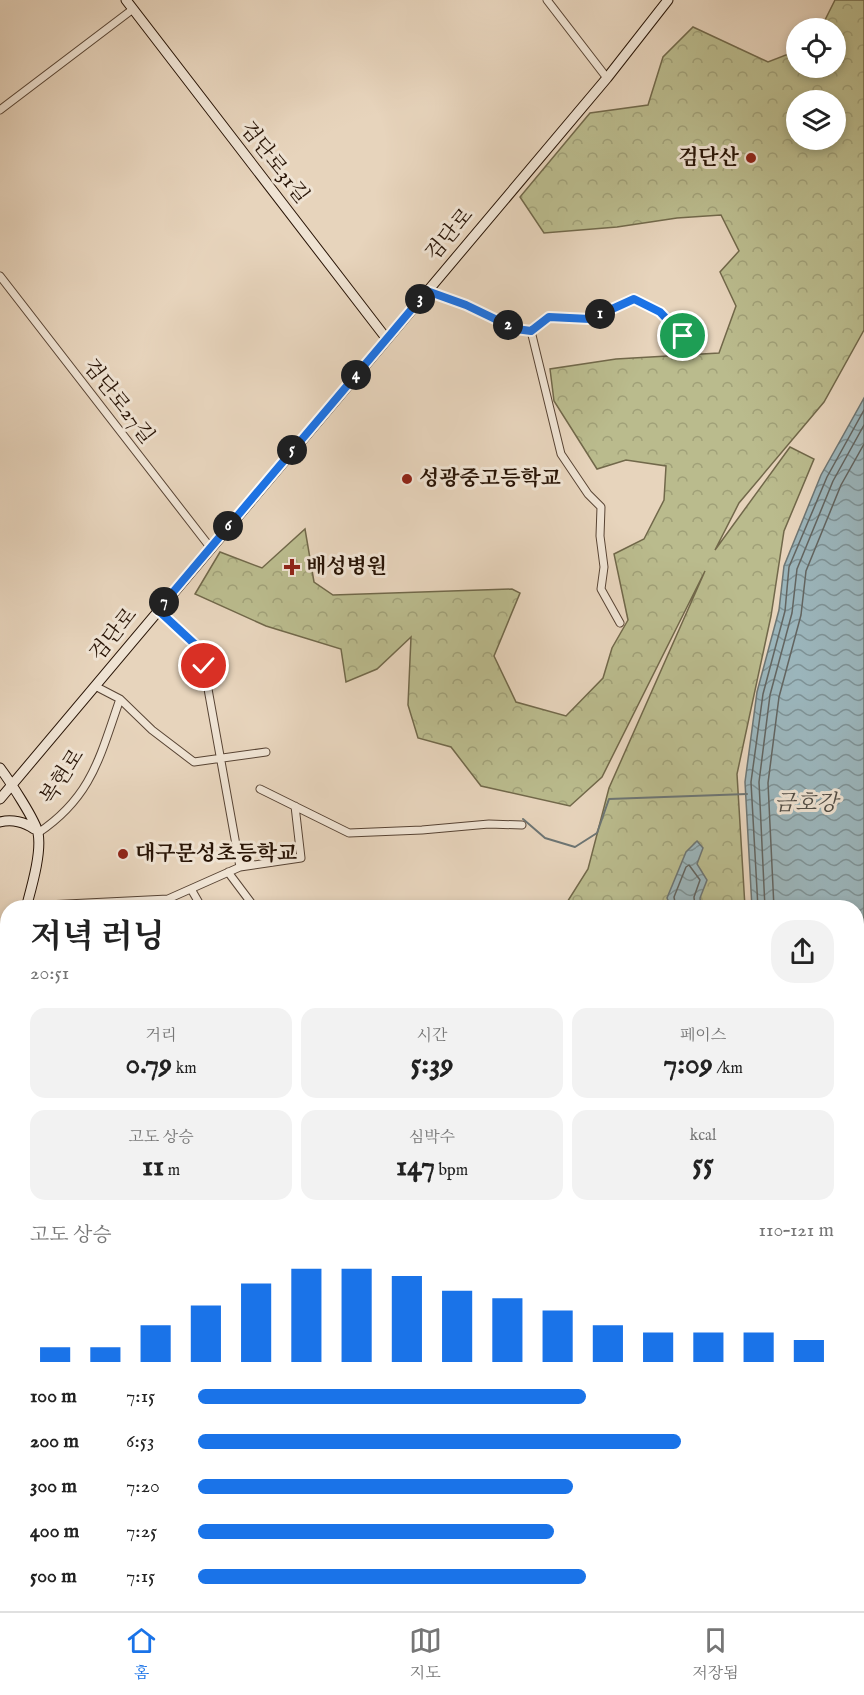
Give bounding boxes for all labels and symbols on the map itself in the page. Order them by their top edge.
street label: 검단로31길 [234,117,314,209]
place label: 검단산 [678,145,740,172]
marker: 검단산 [744,151,758,165]
street label: 검단로 [420,203,480,267]
pin: 3 [405,284,435,314]
pin: 1 [585,299,615,329]
pin: 2 [493,310,523,340]
pin [657,310,708,361]
street label: 검단로27길 [76,354,160,450]
pin: 4 [341,360,371,390]
pin: 5 [277,435,307,465]
place label: 성광중고등학교 [419,466,561,493]
marker: 성광중고등학교 [400,472,414,486]
pin: 6 [213,511,243,541]
place label: 배성병원 [306,554,387,581]
marker: 배성병원 [283,558,301,576]
pin: 7 [149,587,179,617]
street label: 검단로 [84,603,144,667]
pin [178,640,229,691]
street label: 복현로 [35,744,91,810]
water label: 금호강 [774,790,842,818]
place label: 대구문성초등학교 [135,841,297,868]
marker: 대구문성초등학교 [116,847,130,861]

